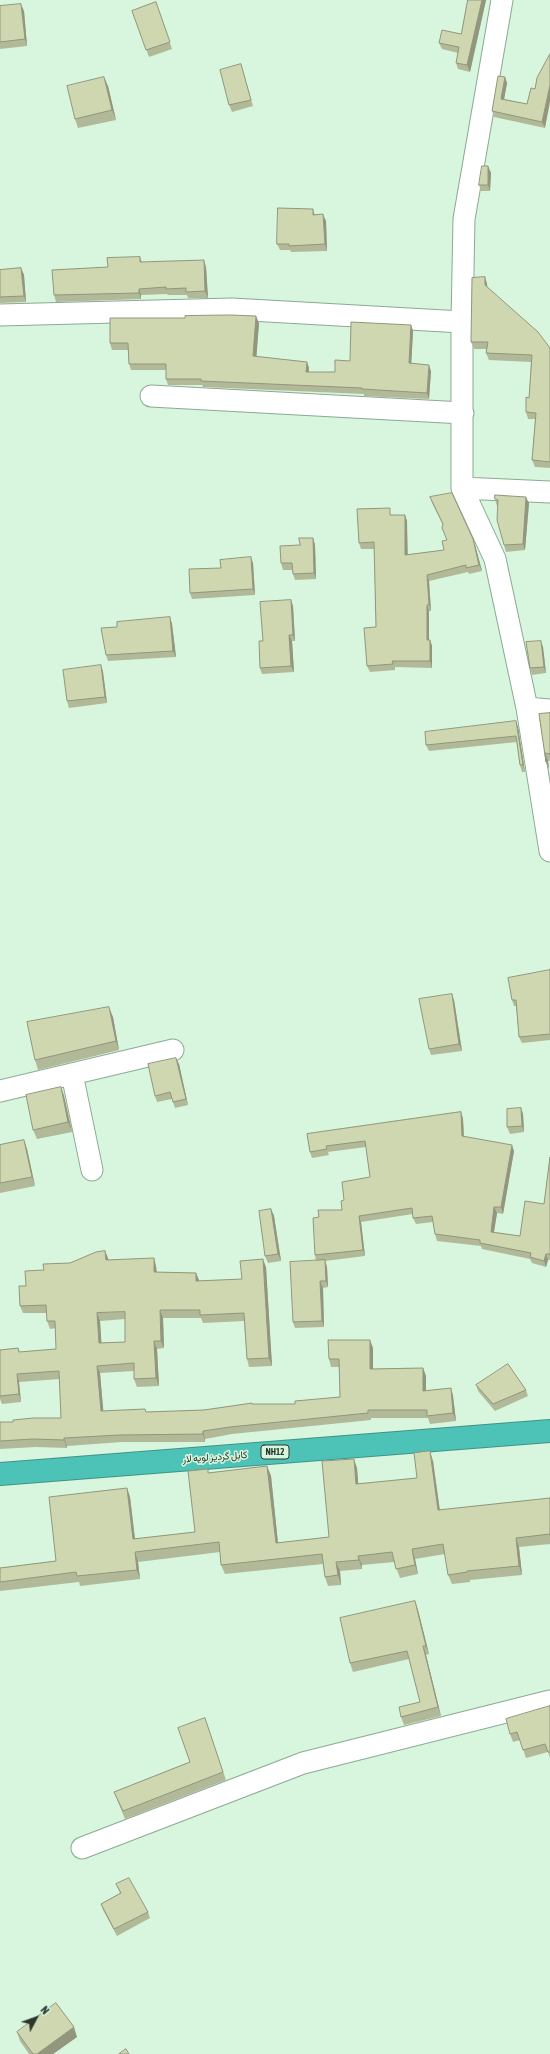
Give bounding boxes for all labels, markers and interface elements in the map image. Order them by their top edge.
road number: NH12 [261,1445,289,1459]
street label: کابل گردیز لویه لار [182,1449,248,1465]
north arrow [16,1998,56,2038]
text: N [38,2004,52,2017]

